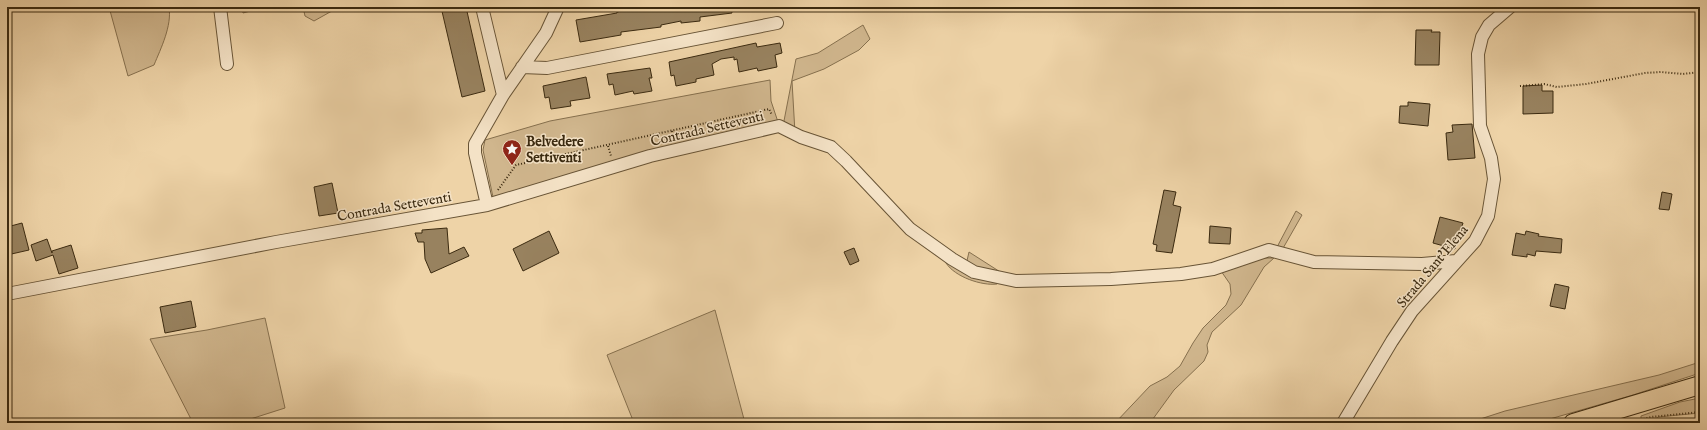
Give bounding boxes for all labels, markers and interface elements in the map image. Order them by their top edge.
street label: Contrada Setteventi [649,107,766,151]
place label: Belvedere Settiventi [526,133,584,167]
place icon: Belvedere Settiventi [501,138,523,166]
street label: Contrada Setteventi [336,188,453,226]
street label: Strada Sant'Elena [1393,221,1473,312]

